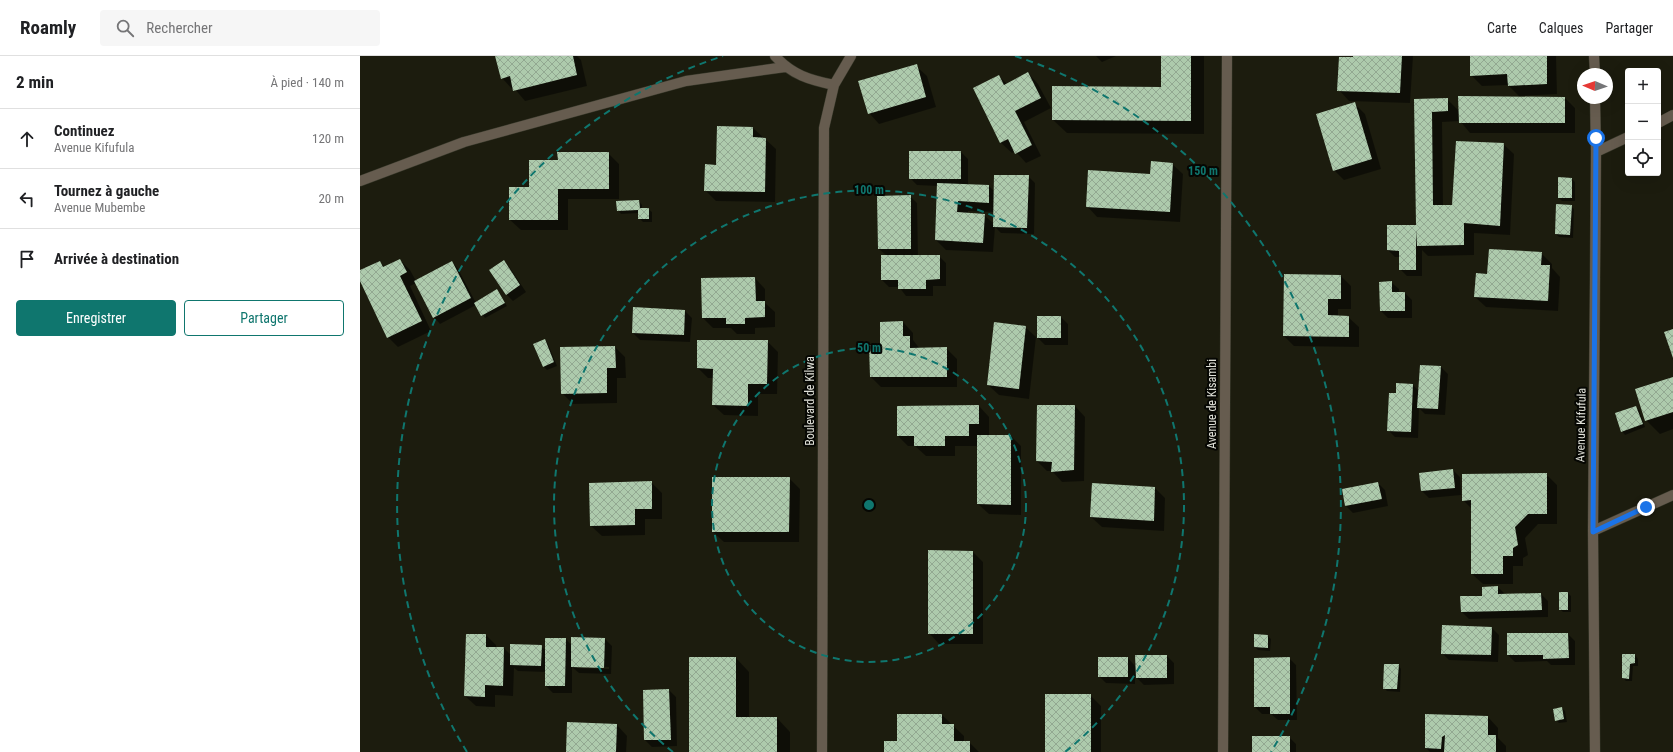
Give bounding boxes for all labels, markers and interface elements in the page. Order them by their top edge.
search box [100,10,380,46]
text: Roamly [20,16,76,39]
icon: search [114,17,136,39]
text: Rechercher [146,19,213,37]
text: Carte [1487,20,1517,36]
text: Calques [1539,20,1583,36]
text: Partager [1605,20,1653,36]
north arrow [1577,68,1613,104]
map controls [1625,68,1661,176]
button: + [1625,68,1661,104]
text: 2 min [16,72,54,92]
text: À pied · 140 m [270,75,344,90]
button: − [1625,104,1661,140]
text: Continuez [54,122,115,140]
icon: ahead [16,128,38,150]
route start [1587,129,1605,147]
text: 120 m [312,131,344,146]
text: Avenue Kifufula [54,140,135,155]
button: locate [1625,140,1661,176]
text: 150 m [1188,164,1218,178]
text: Tournez à gauche [54,182,159,200]
text: 100 m [854,183,884,197]
icon: left [16,188,38,210]
text: 20 m [318,191,344,206]
text: Avenue Mubembe [54,200,145,215]
icon: arrive [16,248,38,270]
text: Arrivée à destination [54,250,179,268]
button: Enregistrer [16,300,176,336]
button: Partager [184,300,344,336]
text: 50 m [857,341,881,355]
street label: Boulevard de Kilwa [803,356,817,446]
street label: Avenue de Kisambi [1205,359,1219,449]
street label: Avenue Kifufula [1573,387,1589,462]
centre of rings [862,498,876,512]
route end [1637,498,1655,516]

